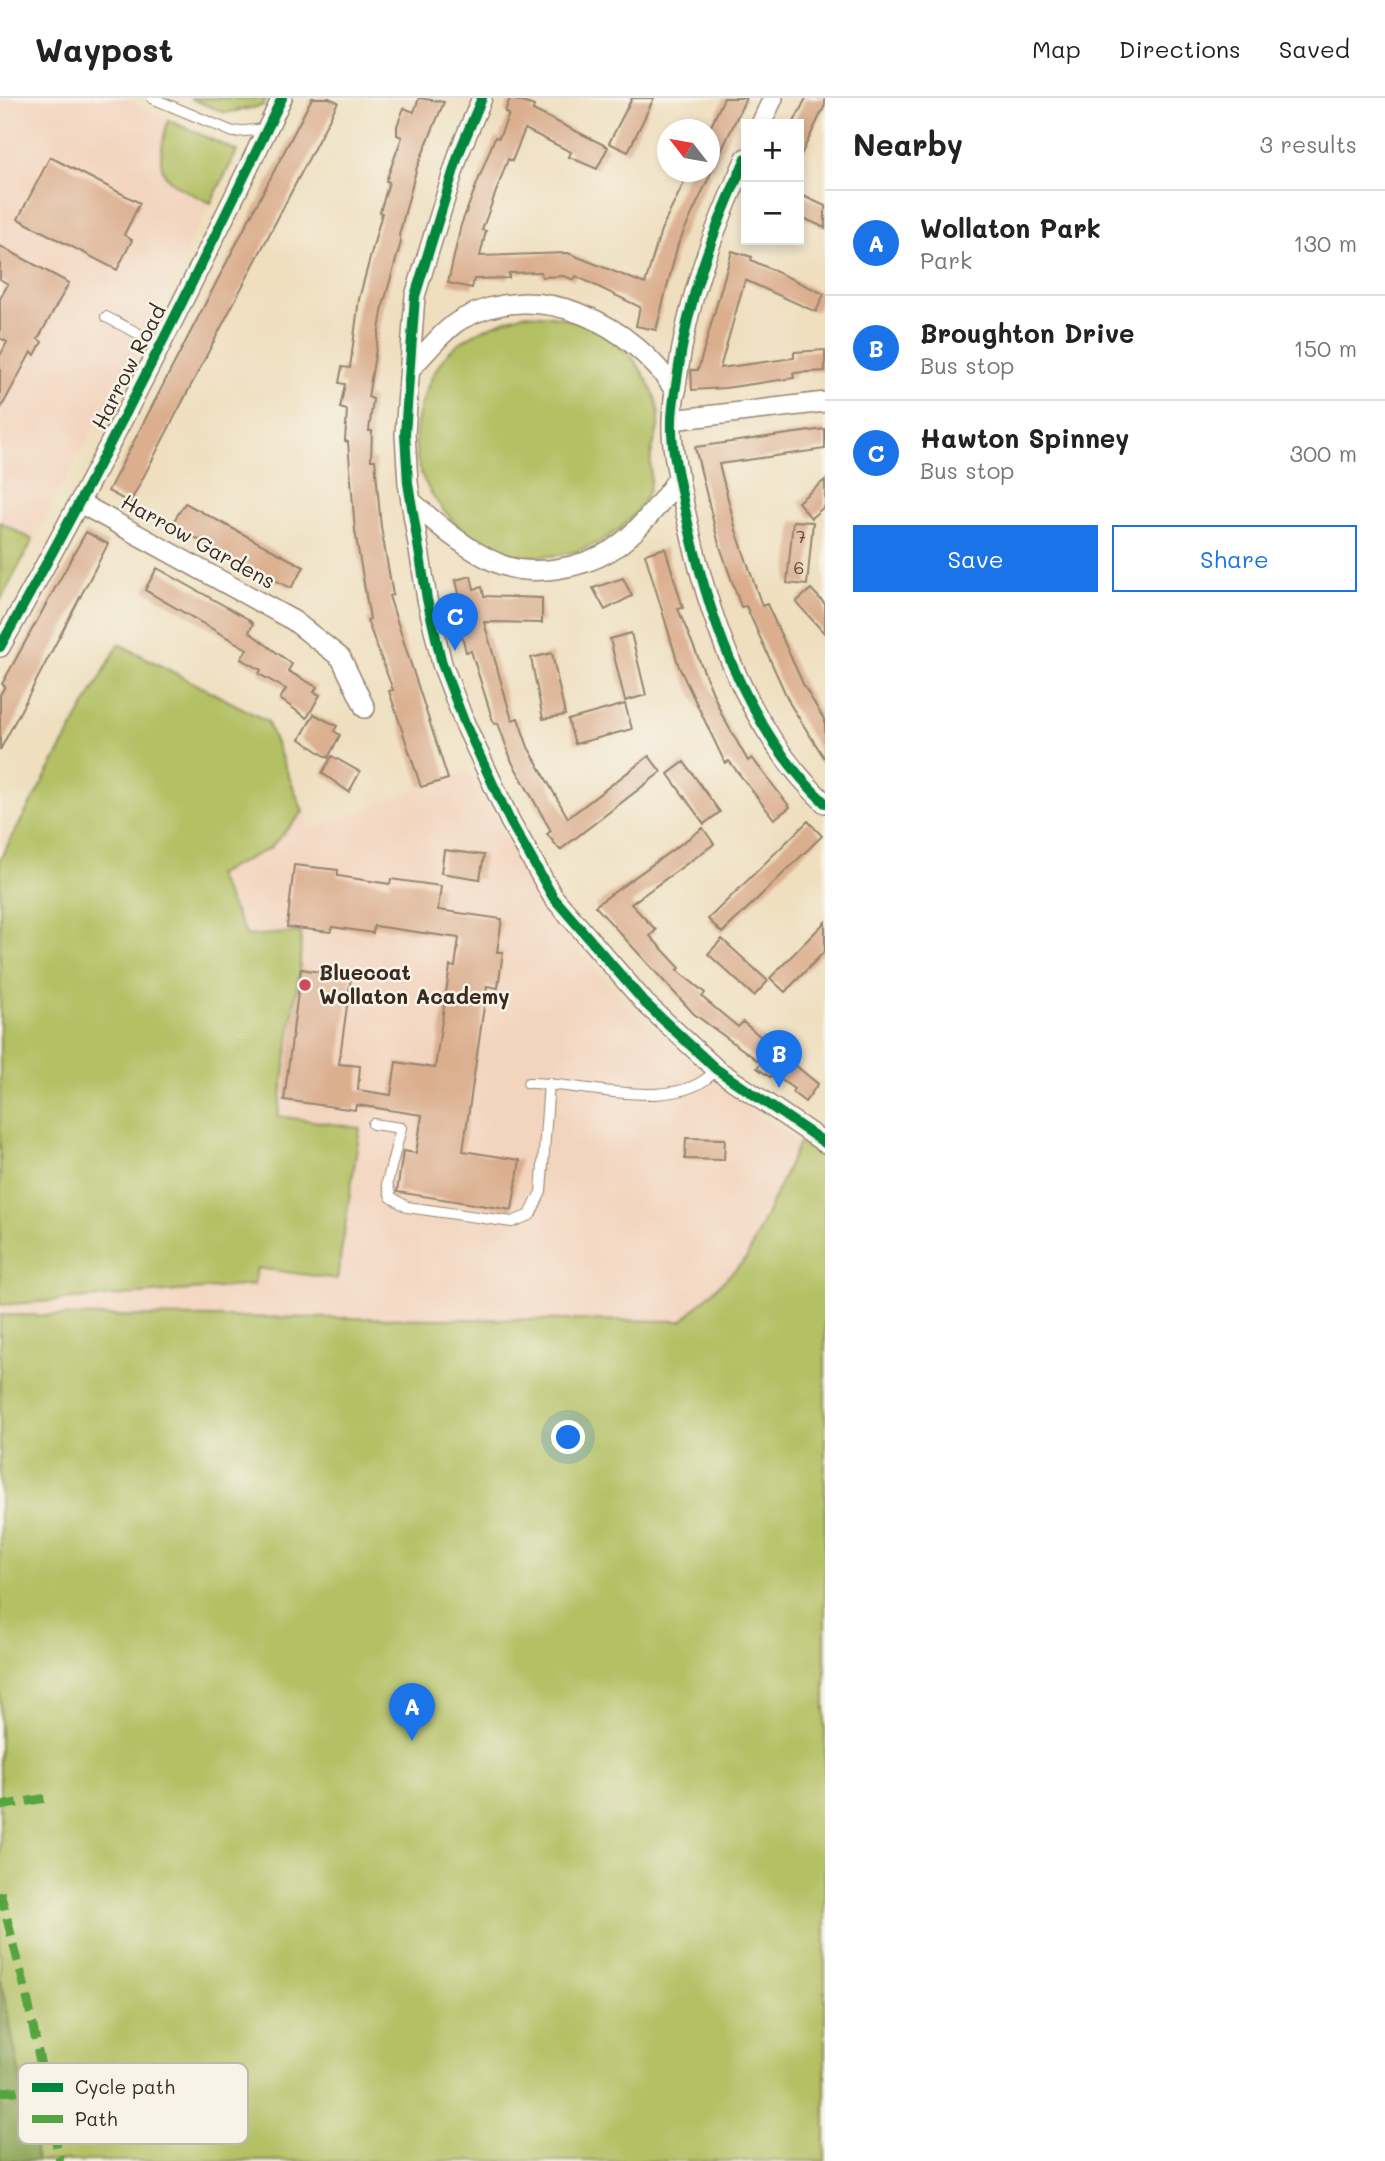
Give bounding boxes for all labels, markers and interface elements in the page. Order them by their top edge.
text: Waypost [35,27,173,70]
text: Map [1032,33,1081,64]
text: Directions [1119,33,1241,64]
text: Saved [1279,33,1350,64]
north arrow [657,119,720,182]
map controls [741,119,804,245]
button: + [741,119,804,182]
text: Nearby [853,124,963,164]
text: 3 results [1260,129,1357,159]
button: − [741,182,804,245]
text: Wollaton Park [920,211,1101,245]
text: A [868,228,884,258]
text: 130 m [1293,228,1357,258]
text: Park [920,245,972,275]
street label: Harrow Road [85,299,171,433]
text: Broughton Drive [920,316,1135,350]
text: B [868,333,884,363]
text: 150 m [1293,333,1357,363]
text: Bus stop [920,350,1015,380]
text: Hawton Spinney [920,421,1129,455]
text: C [867,438,885,468]
text: 300 m [1289,438,1357,468]
text: Bus stop [920,455,1015,485]
street label: Harrow Gardens [117,487,280,594]
house number: 7 [796,524,806,548]
button: Save [853,525,1098,592]
button: Share [1112,525,1357,592]
house number: 6 [794,555,804,579]
pin: C [432,593,478,651]
place label: Bluecoat Wollaton Academy [319,958,510,1010]
marker: Bluecoat Wollaton Academy [297,977,313,993]
pin: B [756,1030,802,1088]
your location [551,1420,585,1454]
pin: A [389,1683,435,1741]
legend [18,2063,248,2144]
text: Cycle path [75,2074,175,2099]
text: Path [75,2106,118,2131]

